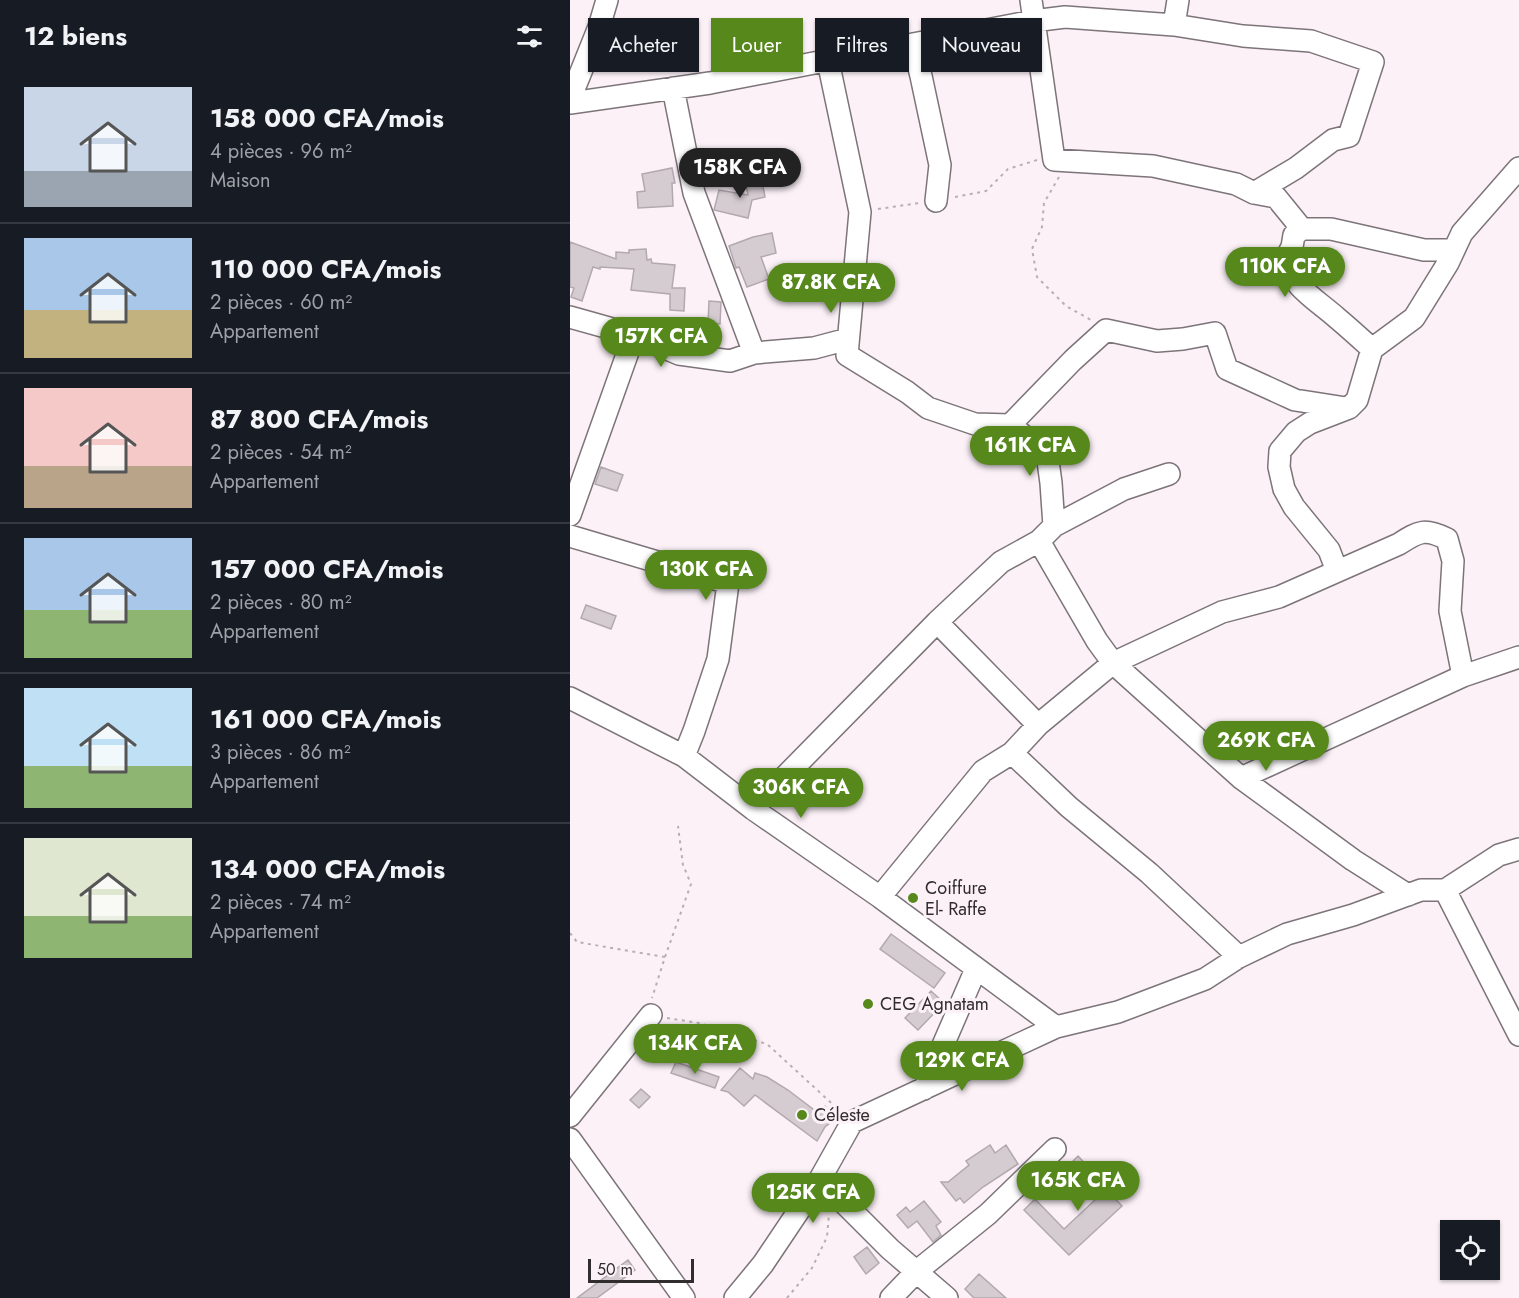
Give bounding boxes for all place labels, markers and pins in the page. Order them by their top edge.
pin: 158K CFA [678,148,802,199]
pin: 110K CFA [1223,247,1347,298]
pin: 87.8K CFA [762,263,900,314]
pin: 157K CFA [599,317,723,368]
pin: 161K CFA [968,426,1092,477]
pin: 130K CFA [644,550,768,601]
pin: 269K CFA [1204,721,1328,772]
pin: 306K CFA [739,768,863,819]
place label: Coiffure El- Raffe [925,875,987,922]
marker: Coiffure El- Raffe [906,891,920,905]
place label: CEG Agnatam [880,991,989,1017]
marker: CEG Agnatam [861,997,875,1011]
pin: 134K CFA [633,1024,757,1075]
pin: 129K CFA [900,1041,1024,1092]
place label: Céleste [814,1102,870,1128]
marker: Céleste [795,1108,809,1122]
pin: 165K CFA [1016,1161,1140,1212]
pin: 125K CFA [751,1173,875,1224]

